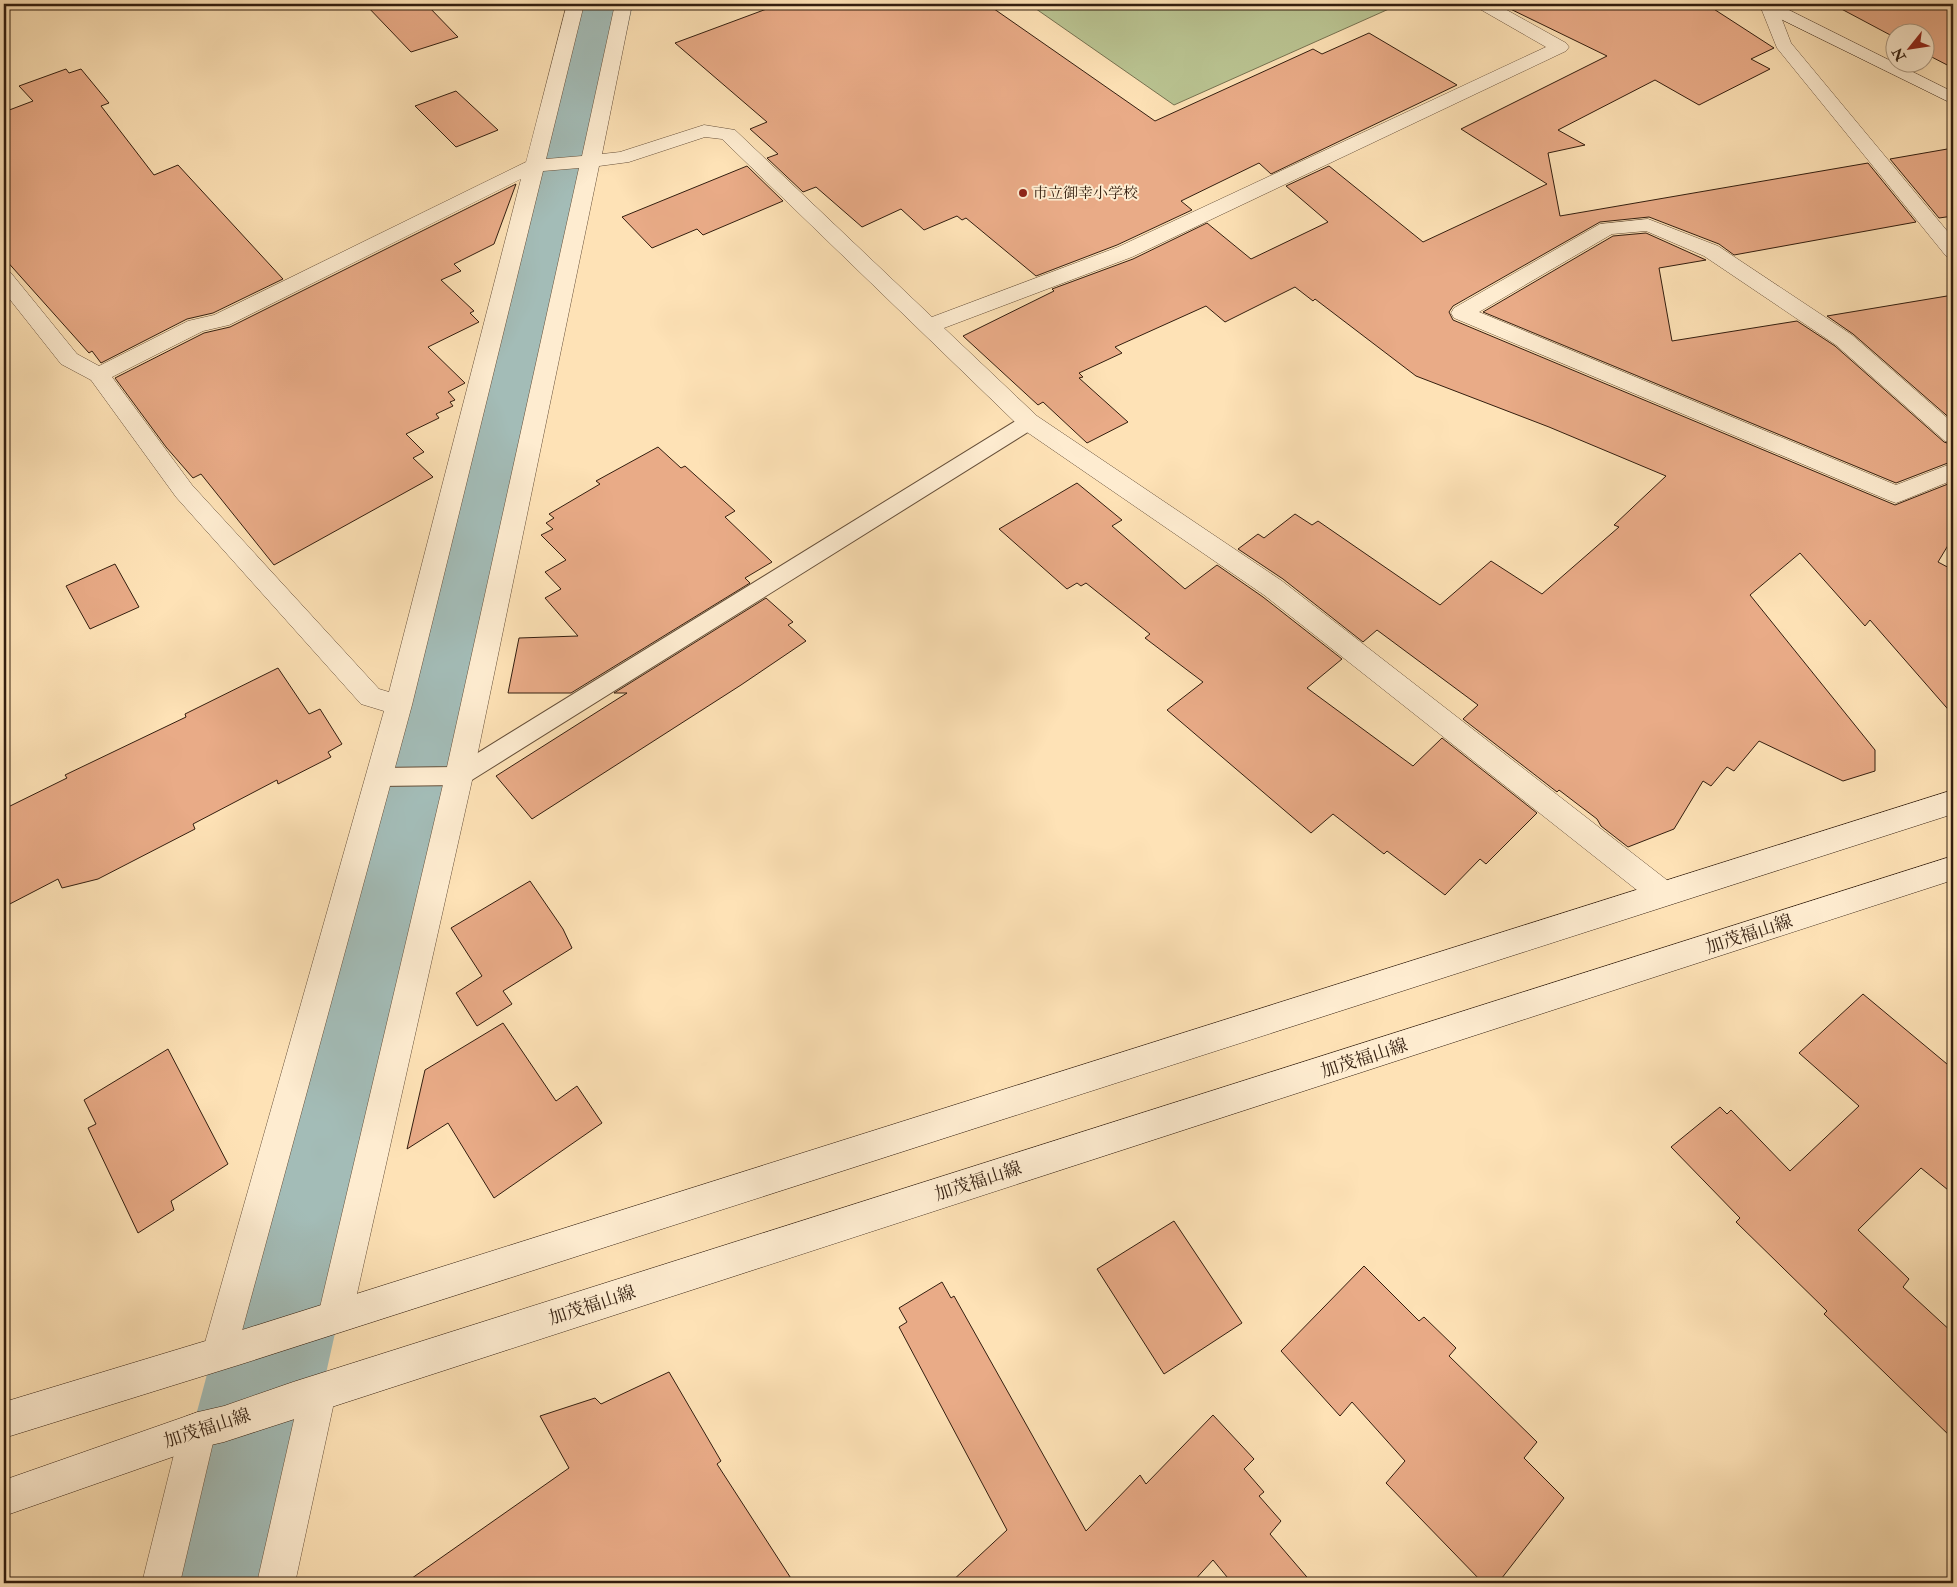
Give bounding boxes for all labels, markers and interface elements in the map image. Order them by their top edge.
north arrow [1884,22,1934,72]
text: N [1888,44,1910,65]
place label: 市立御幸小学校 [1033,184,1138,203]
marker: 市立御幸小学校 [1017,187,1029,199]
street label: 加茂福山線 [1703,910,1796,959]
street label: 加茂福山線 [1318,1034,1411,1083]
street label: 加茂福山線 [932,1157,1025,1206]
street label: 加茂福山線 [546,1281,639,1330]
street label: 加茂福山線 [161,1404,254,1453]

